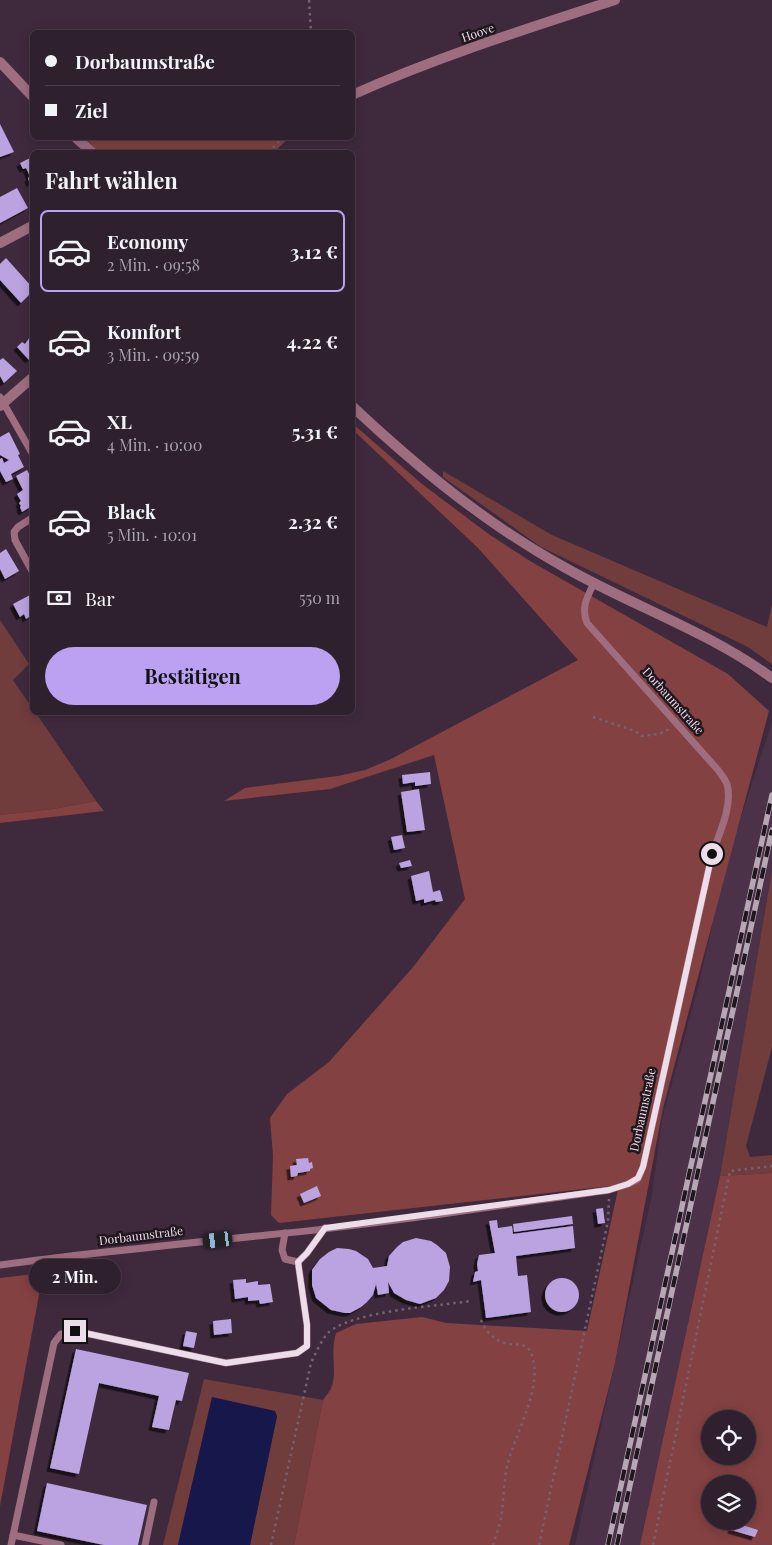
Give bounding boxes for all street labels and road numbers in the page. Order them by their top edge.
street label: Hoove [459,19,496,45]
street label: Dorbaumstraße [639,663,708,737]
street label: Dorbaumstraße [625,1067,659,1153]
street label: Dorbaumstraße [98,1222,184,1248]

